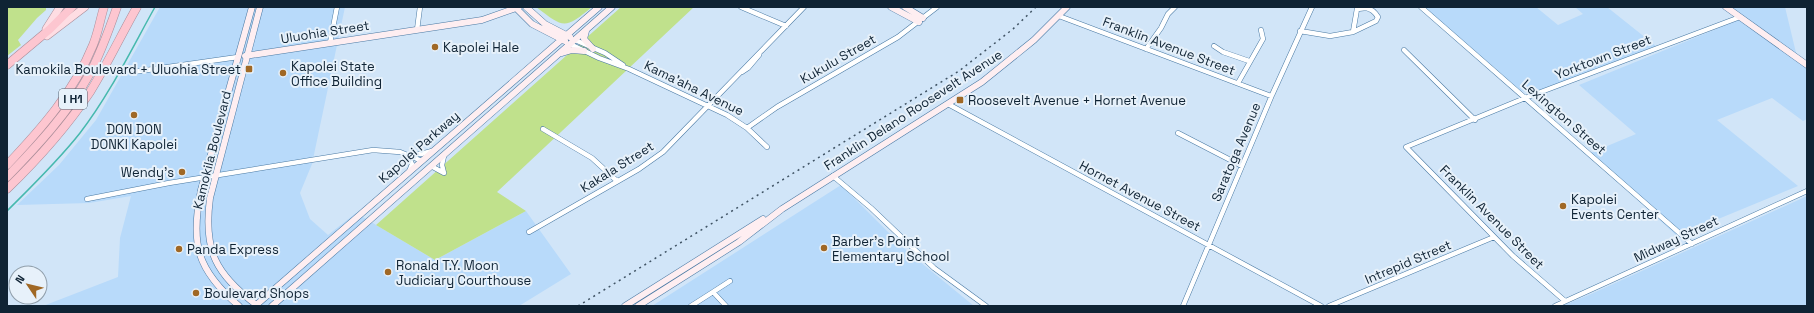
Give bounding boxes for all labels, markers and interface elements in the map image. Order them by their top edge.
street label: Franklin Avenue Street [1100,13,1238,79]
street label: Uluohia Street [279,17,371,47]
street label: Kukulu Street [797,30,879,88]
street label: Yorktown Street [1552,31,1654,83]
place label: Kapolei Hale [443,39,519,56]
marker: Kapolei Hale [430,42,440,52]
street label: Franklin Delano Roosevelt Avenue [821,46,1005,174]
street label: Kama'aha Avenue [641,57,747,119]
place label: Kapolei State Office Building [291,58,382,90]
place label: Kamokila Boulevard + Uluohia Street [15,61,241,78]
marker: Kamokila Boulevard + Uluohia Street [244,64,254,74]
marker: Kapolei State Office Building [278,68,288,78]
street label: Lexington Street [1518,76,1610,158]
road number: I H1 [59,89,87,109]
street label: Kamokila Boulevard [189,89,235,211]
place label: Roosevelt Avenue + Hornet Avenue [968,92,1186,109]
marker: Roosevelt Avenue + Hornet Avenue [955,95,965,105]
street label: Saratoga Avenue [1207,100,1265,204]
street label: Kapolei Parkway [375,107,463,187]
marker: DON DON DONKI Kapolei [129,110,139,120]
place label: DON DON DONKI Kapolei [91,121,177,153]
street label: Kakala Street [577,138,657,196]
street label: Hornet Avenue Street [1076,157,1204,235]
street label: Franklin Avenue Street [1436,161,1548,273]
place label: Wendy's [121,164,174,181]
marker: Wendy's [177,167,187,177]
place label: Kapolei Events Center [1571,191,1659,223]
marker: Kapolei Events Center [1558,201,1568,211]
street label: Midway Street [1631,212,1721,266]
place label: Barber's Point Elementary School [832,233,949,265]
street label: Intrepid Street [1362,236,1454,288]
place label: Panda Express [187,241,279,258]
marker: Barber's Point Elementary School [819,243,829,253]
marker: Panda Express [174,244,184,254]
place label: Ronald T.Y. Moon Judiciary Courthouse [396,257,531,289]
north arrow [8,265,48,305]
marker: Ronald T.Y. Moon Judiciary Courthouse [383,267,393,277]
text: N [12,272,28,286]
place label: Boulevard Shops [204,285,309,302]
marker: Boulevard Shops [191,288,201,298]

